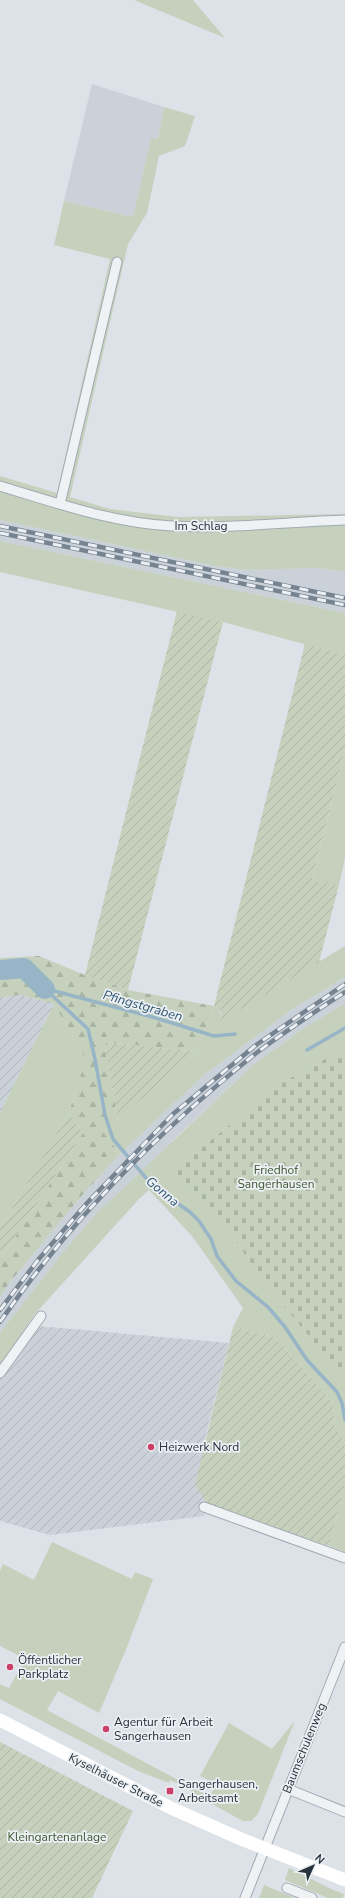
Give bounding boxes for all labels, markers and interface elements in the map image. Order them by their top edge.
street label: Im Schlag [174,518,228,534]
water label: Pfingstgraben [101,986,185,1026]
park label: Friedhof Sangerhausen [237,1162,315,1192]
water label: Gonna [142,1173,183,1211]
place label: Heizwerk Nord [159,1439,239,1455]
marker: Heizwerk Nord [146,1442,156,1452]
place label: Öffentlicher Parkplatz [18,1652,82,1682]
marker: Öffentlicher Parkplatz [5,1662,15,1672]
street label: Baumschulenweg [279,1700,329,1796]
place label: Agentur für Arbeit Sangerhausen [114,1714,214,1744]
marker: Agentur für Arbeit Sangerhausen [101,1724,111,1734]
street label: Kyselhäuser Straße [66,1749,166,1811]
place label: Sangerhausen, Arbeitsamt [178,1776,258,1806]
marker: Sangerhausen, Arbeitsamt [165,1786,175,1796]
park label: Kleingartenanlage [8,1829,106,1845]
north arrow [293,1846,333,1886]
text: N [312,1851,328,1867]

